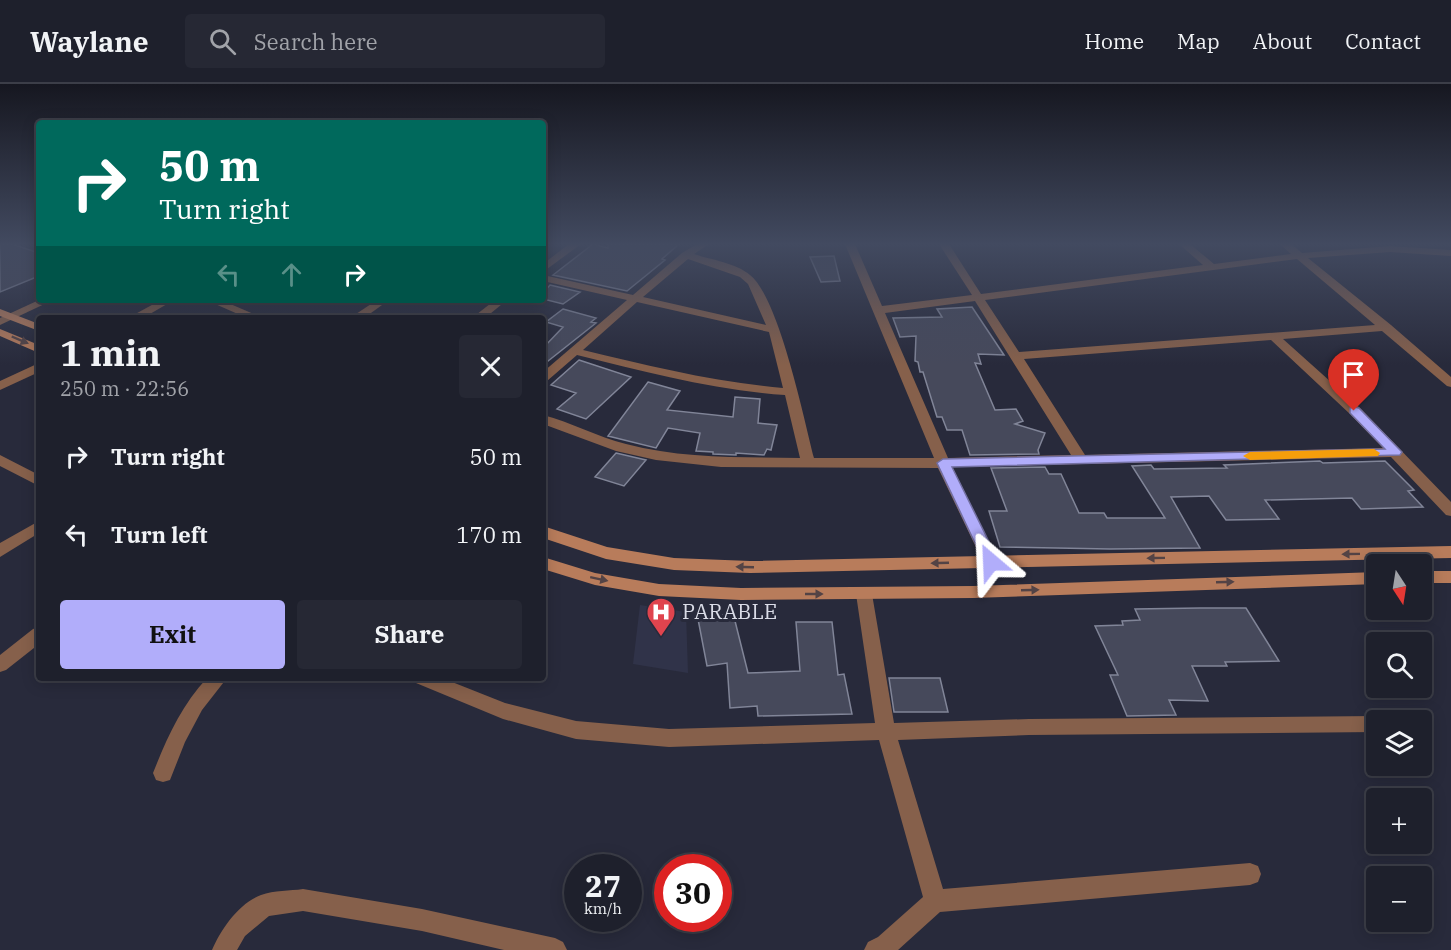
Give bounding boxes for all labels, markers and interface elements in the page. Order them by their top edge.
search box [185,14,605,68]
text: Waylane [30,23,149,60]
icon: search [206,25,239,58]
text: Search here [254,27,378,56]
text: Home [1084,27,1144,55]
text: Map [1177,27,1220,55]
text: About [1253,27,1312,55]
text: Contact [1345,27,1421,55]
text: 50 m [159,138,260,193]
icon: right [60,144,138,222]
text: Turn right [159,191,290,226]
icon: left [212,258,245,291]
icon: ahead [275,258,308,291]
icon: right [338,258,371,291]
text: 1 min [60,329,161,376]
one-way arrow [11,335,29,345]
button: close [459,335,522,398]
pin [1328,349,1379,411]
icon: arrive [1337,358,1370,391]
text: 250 m · 22:56 [60,375,189,402]
icon: right [60,440,93,473]
text: Turn right [111,442,225,471]
text: 50 m [470,442,522,471]
icon: left [60,518,93,551]
text: Turn left [111,520,207,549]
text: 170 m [456,520,522,549]
position arrow [959,530,1023,594]
one-way arrow [1341,550,1360,559]
one-way arrow [1146,554,1165,563]
north arrow [1366,554,1432,620]
map controls [1366,554,1432,932]
one-way arrow [930,559,949,568]
one-way arrow [735,562,754,572]
one-way arrow [590,575,609,584]
one-way arrow [1216,578,1235,587]
one-way arrow [1021,585,1040,595]
one-way arrow [805,589,824,599]
hospital icon: PARABLE [645,596,677,638]
place label: PARABLE [682,597,777,625]
button: Exit [60,600,285,669]
button: Share [297,600,522,669]
button: search [1366,632,1432,698]
button: layers [1366,710,1432,776]
button: + [1366,788,1432,854]
speed limit sign: 30 [654,854,732,932]
text: 27 [585,866,621,905]
button: − [1366,866,1432,932]
text: km/h [584,899,622,918]

